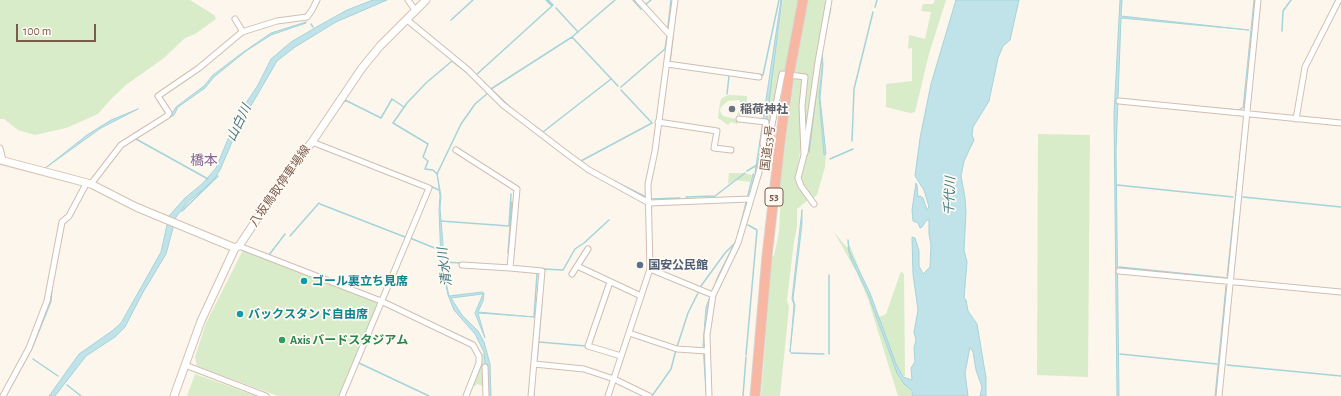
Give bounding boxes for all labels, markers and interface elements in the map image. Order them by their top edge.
scale bar [18,16,98,42]
text: 100 m [23,25,51,37]
water label: 山白川 [223,102,255,144]
place label: 稲荷神社 [740,102,788,116]
marker: 稲荷神社 [727,104,737,114]
street label: 国道53号 [758,124,778,172]
street label: 八坂鳥取停車場線 [247,143,313,229]
district label: 橋本 [190,153,218,169]
water label: 千代川 [942,176,958,216]
road number: 53 [765,188,783,206]
water label: 清水川 [435,247,455,287]
place label: 国安公民館 [648,258,708,272]
marker: 国安公民館 [635,260,645,270]
place label: ゴール裏立ち見席 [312,274,408,288]
marker: ゴール裏立ち見席 [299,276,309,286]
place label: バックスタンド自由席 [248,307,368,321]
marker: バックスタンド自由席 [235,309,245,319]
place label: Axis バードスタジアム [290,333,408,347]
marker: Axis バードスタジアム [277,335,287,345]

